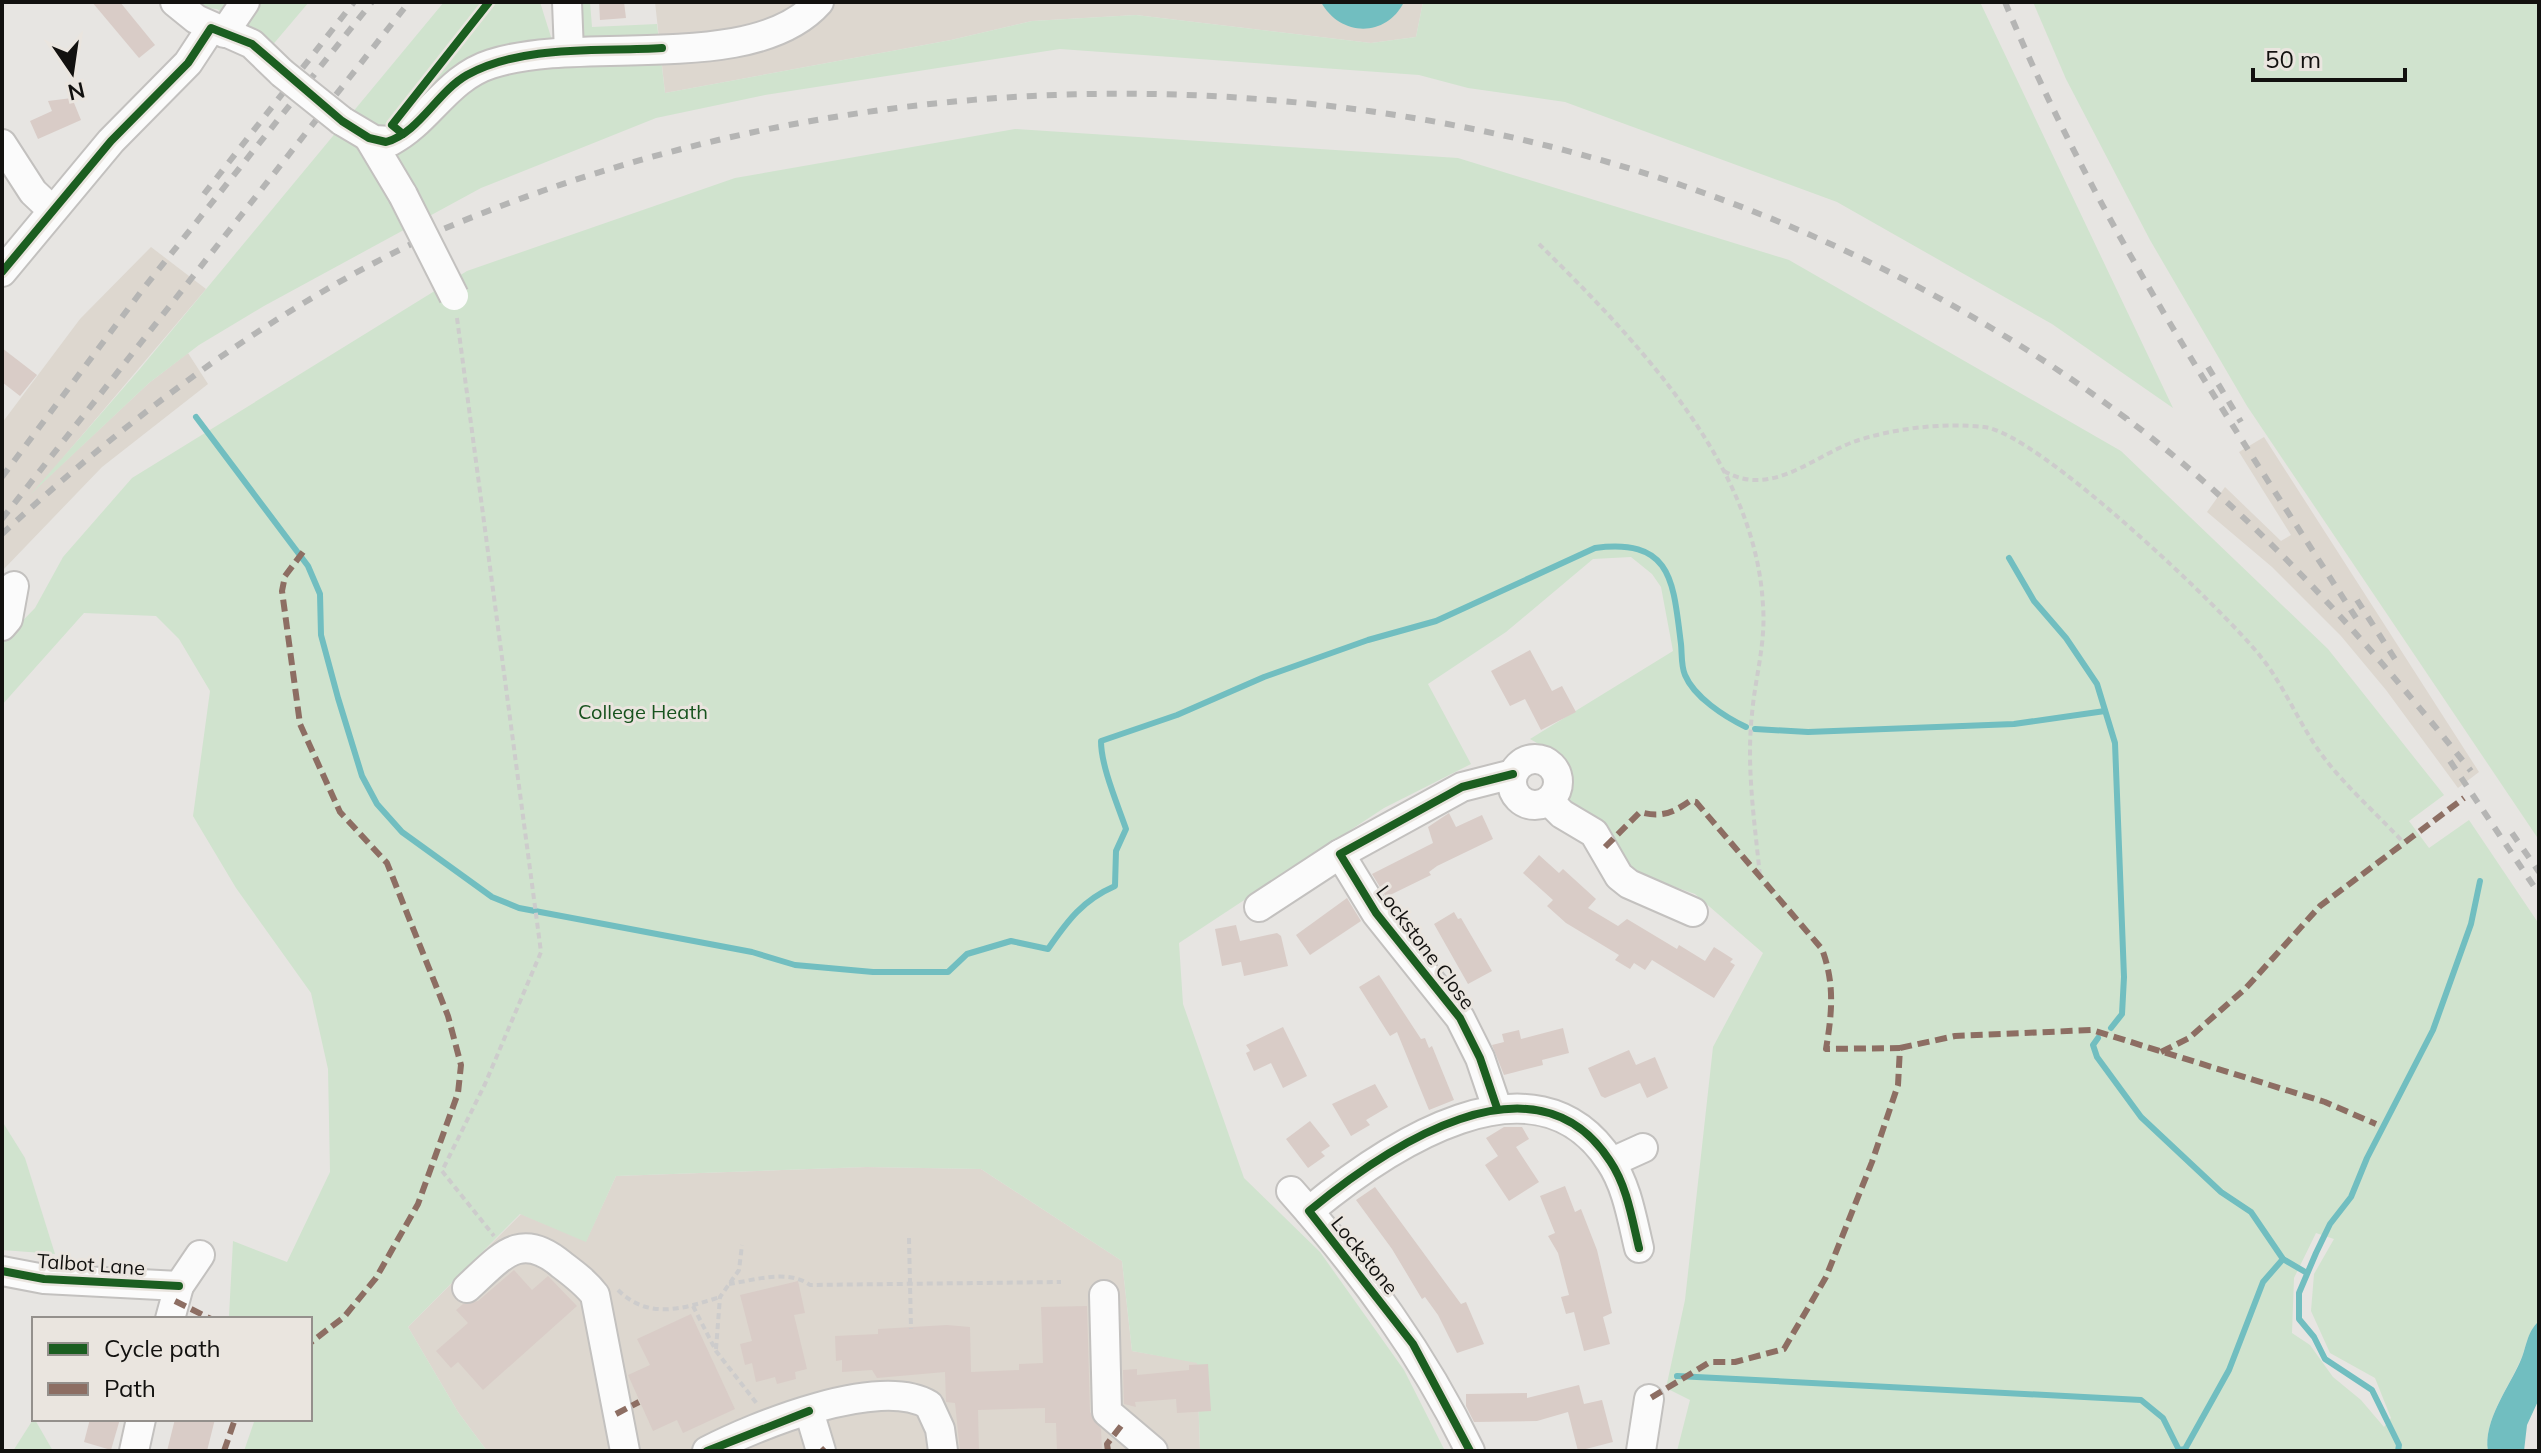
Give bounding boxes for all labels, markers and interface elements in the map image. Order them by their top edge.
north arrow [32,32,112,112]
scale bar [2253,32,2405,82]
text: 50 m [2265,44,2321,74]
text: N [65,76,88,107]
park label: College Heath [578,699,708,724]
street label: Lockstone Close [1371,880,1481,1014]
street label: Lockstone [1326,1211,1404,1299]
street label: Talbot Lane [36,1248,146,1280]
legend [32,1317,312,1421]
text: Cycle path [104,1333,221,1363]
text: Path [104,1373,156,1403]

